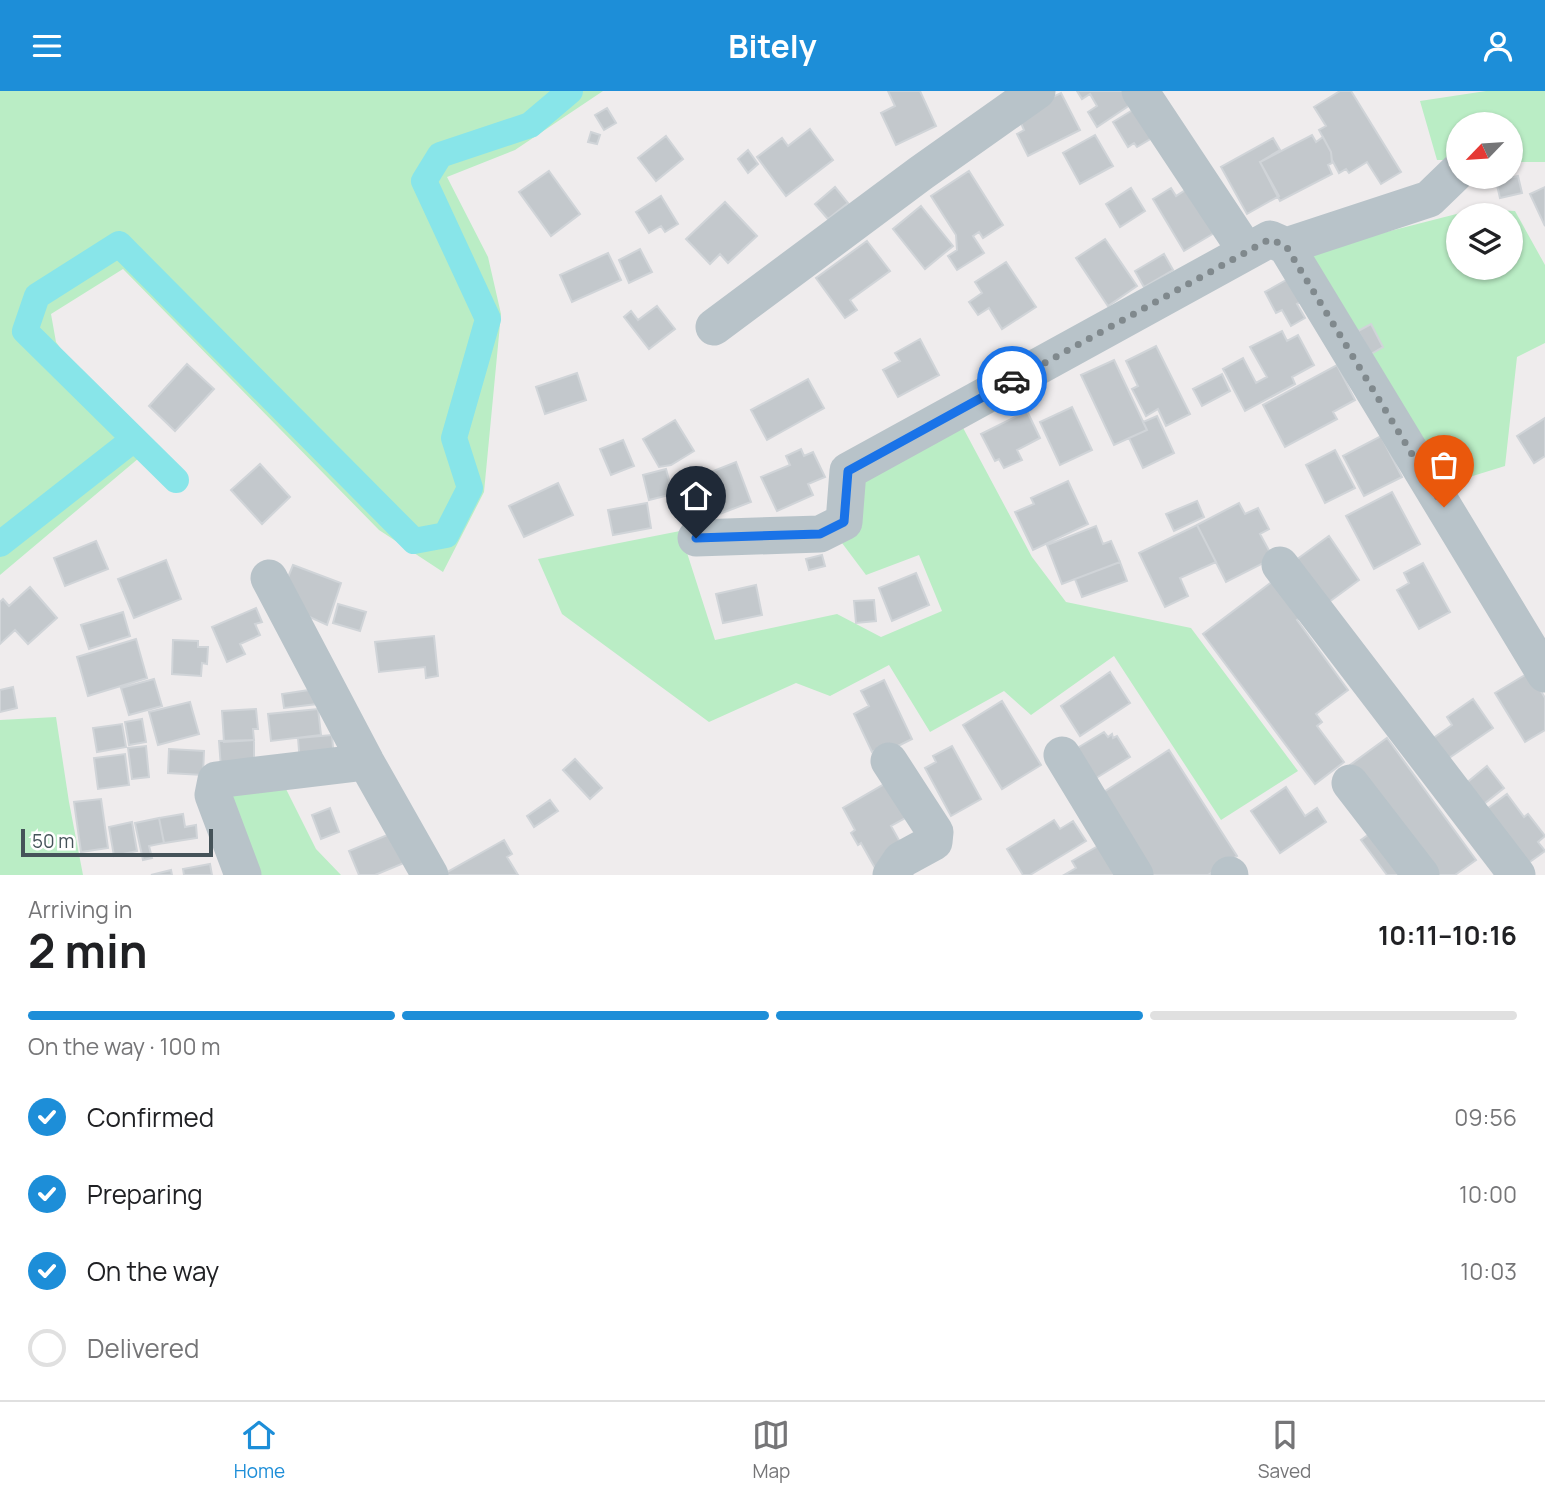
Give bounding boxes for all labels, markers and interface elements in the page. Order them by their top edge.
text: Bitely [728,24,817,68]
icon: menu [28,27,66,65]
icon: person [1479,27,1517,65]
north arrow [1446,112,1522,189]
map controls [1446,112,1523,280]
button: layers [1446,203,1523,280]
courier [977,346,1047,416]
icon: car [993,362,1031,400]
pin [1414,435,1474,507]
icon: bag [1425,446,1463,484]
pin [666,466,726,538]
icon: home [677,477,715,515]
scale bar [21,826,214,858]
text: 50 m [32,828,74,854]
text: Arriving in [28,893,133,925]
text: 10:11–10:16 [1378,917,1517,953]
text: 2 min [28,919,148,982]
text: On the way · 100 m [28,1030,221,1062]
icon: check [28,1098,66,1136]
text: Confirmed [87,1099,214,1135]
text: 09:56 [1454,1101,1517,1133]
icon: check [28,1175,66,1213]
text: Preparing [87,1176,203,1212]
text: 10:00 [1459,1178,1517,1210]
icon: check [28,1252,66,1290]
text: On the way [87,1253,219,1289]
text: 10:03 [1460,1255,1517,1287]
text: Delivered [87,1330,199,1366]
tab: Home [234,1416,285,1484]
tab: Map [752,1416,790,1484]
tab: Saved [1258,1416,1311,1484]

